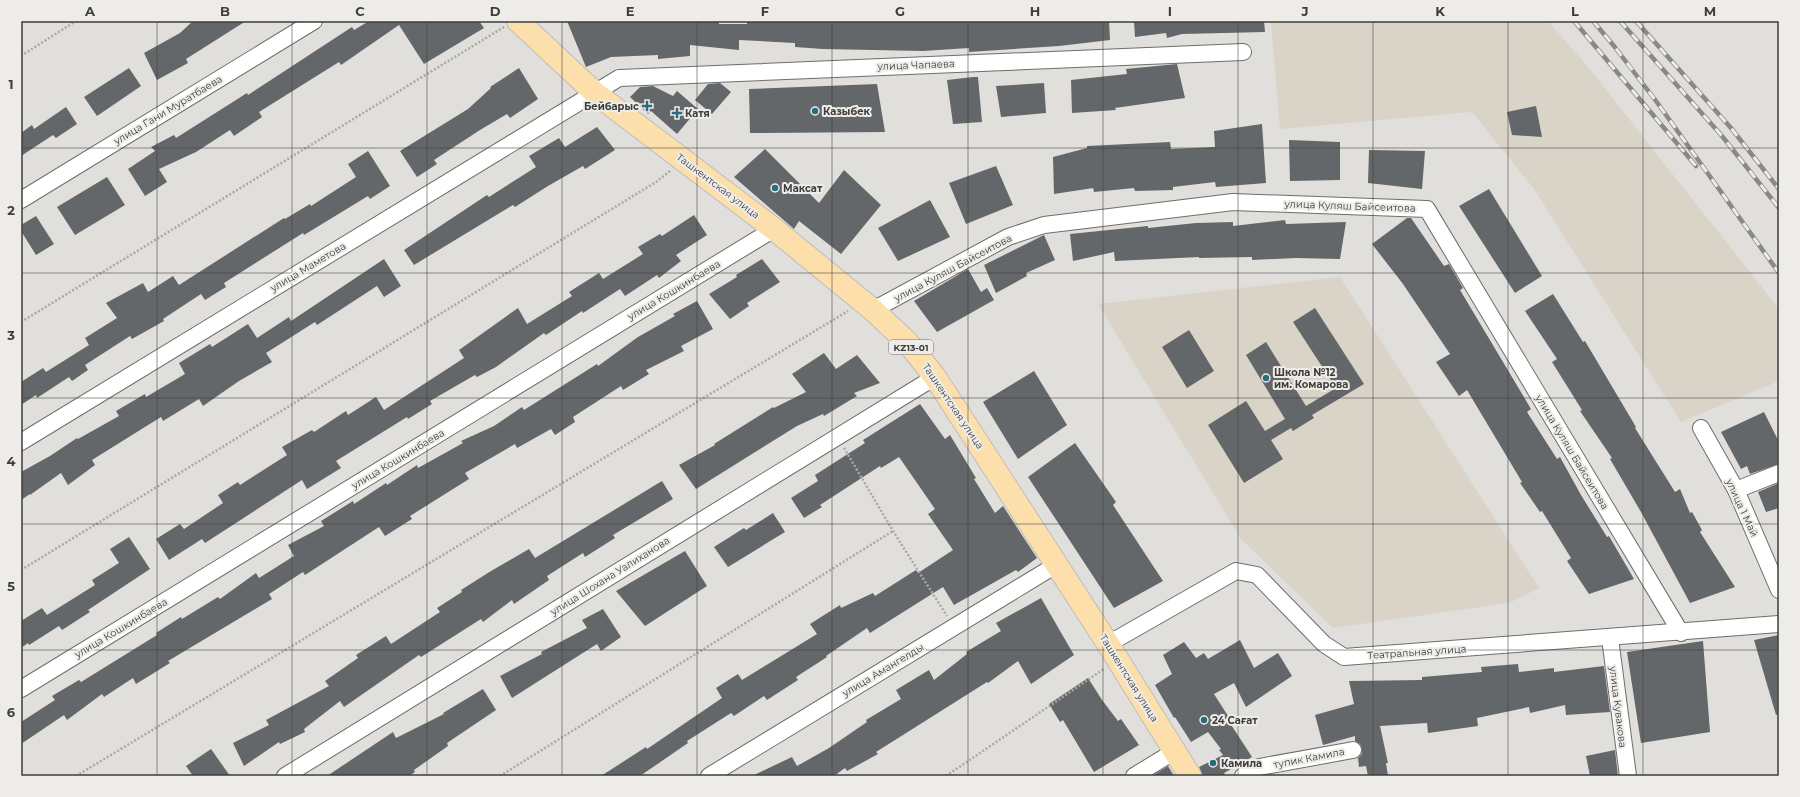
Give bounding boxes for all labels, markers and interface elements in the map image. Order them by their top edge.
text: A [84,3,96,19]
text: B [220,3,230,19]
text: C [355,3,365,19]
text: D [490,3,501,19]
text: E [626,3,635,19]
text: F [761,3,769,19]
text: G [895,3,905,19]
text: H [1030,3,1040,19]
text: I [1168,3,1172,19]
text: J [1300,3,1309,19]
text: K [1435,3,1445,19]
text: L [1571,3,1579,19]
text: M [1704,3,1716,19]
street label: улица Чапаева [876,57,955,73]
street label: улица Гани Муратбаева [110,72,225,148]
text: 1 [8,76,14,92]
place label: Бейбарыс [584,100,639,113]
marker: Бейбарыс [642,101,652,111]
place label: Казыбек [823,105,871,118]
marker: Казыбек [810,106,820,116]
place label: Катя [685,107,710,120]
marker: Катя [672,108,682,118]
street label: Ташкентская улица [674,150,762,222]
place label: Максат [783,182,823,195]
marker: Максат [770,183,780,193]
street label: улица Куляш Байсеитова [1283,197,1416,215]
text: 2 [7,202,15,218]
street label: улица Куляш Байсеитова [891,231,1014,305]
street label: улица Маметова [267,239,348,295]
street label: улица Кошкинбаева [624,257,723,323]
text: 3 [6,327,15,343]
road number: KZ13-01 [889,340,933,354]
street label: Ташкентская улица [919,361,987,451]
place label: Школа №12 им. Комарова [1274,366,1348,391]
marker: Школа №12 им. Комарова [1261,373,1271,383]
street label: улица Куляш Байсеитова [1532,391,1611,512]
street label: улица Кошкинбаева [348,426,447,492]
text: 4 [7,453,16,469]
street label: улица 1 Май [1722,476,1761,539]
street label: улица Шохана Уалиханова [547,534,672,619]
text: 5 [7,578,15,594]
street label: улица Кошкинбаева [71,595,170,661]
street label: Ташкентская улица [1097,632,1161,724]
street label: улица Амангелды [839,640,926,700]
street label: Театральная улица [1367,642,1467,662]
street label: улица Кувакова [1606,665,1629,748]
text: 6 [7,704,16,720]
place label: 24 Сағат [1212,714,1258,727]
marker: 24 Сағат [1199,715,1209,725]
street label: тупик Камила [1272,745,1346,771]
place label: Камила [1221,757,1262,770]
marker: Камила [1208,758,1218,768]

